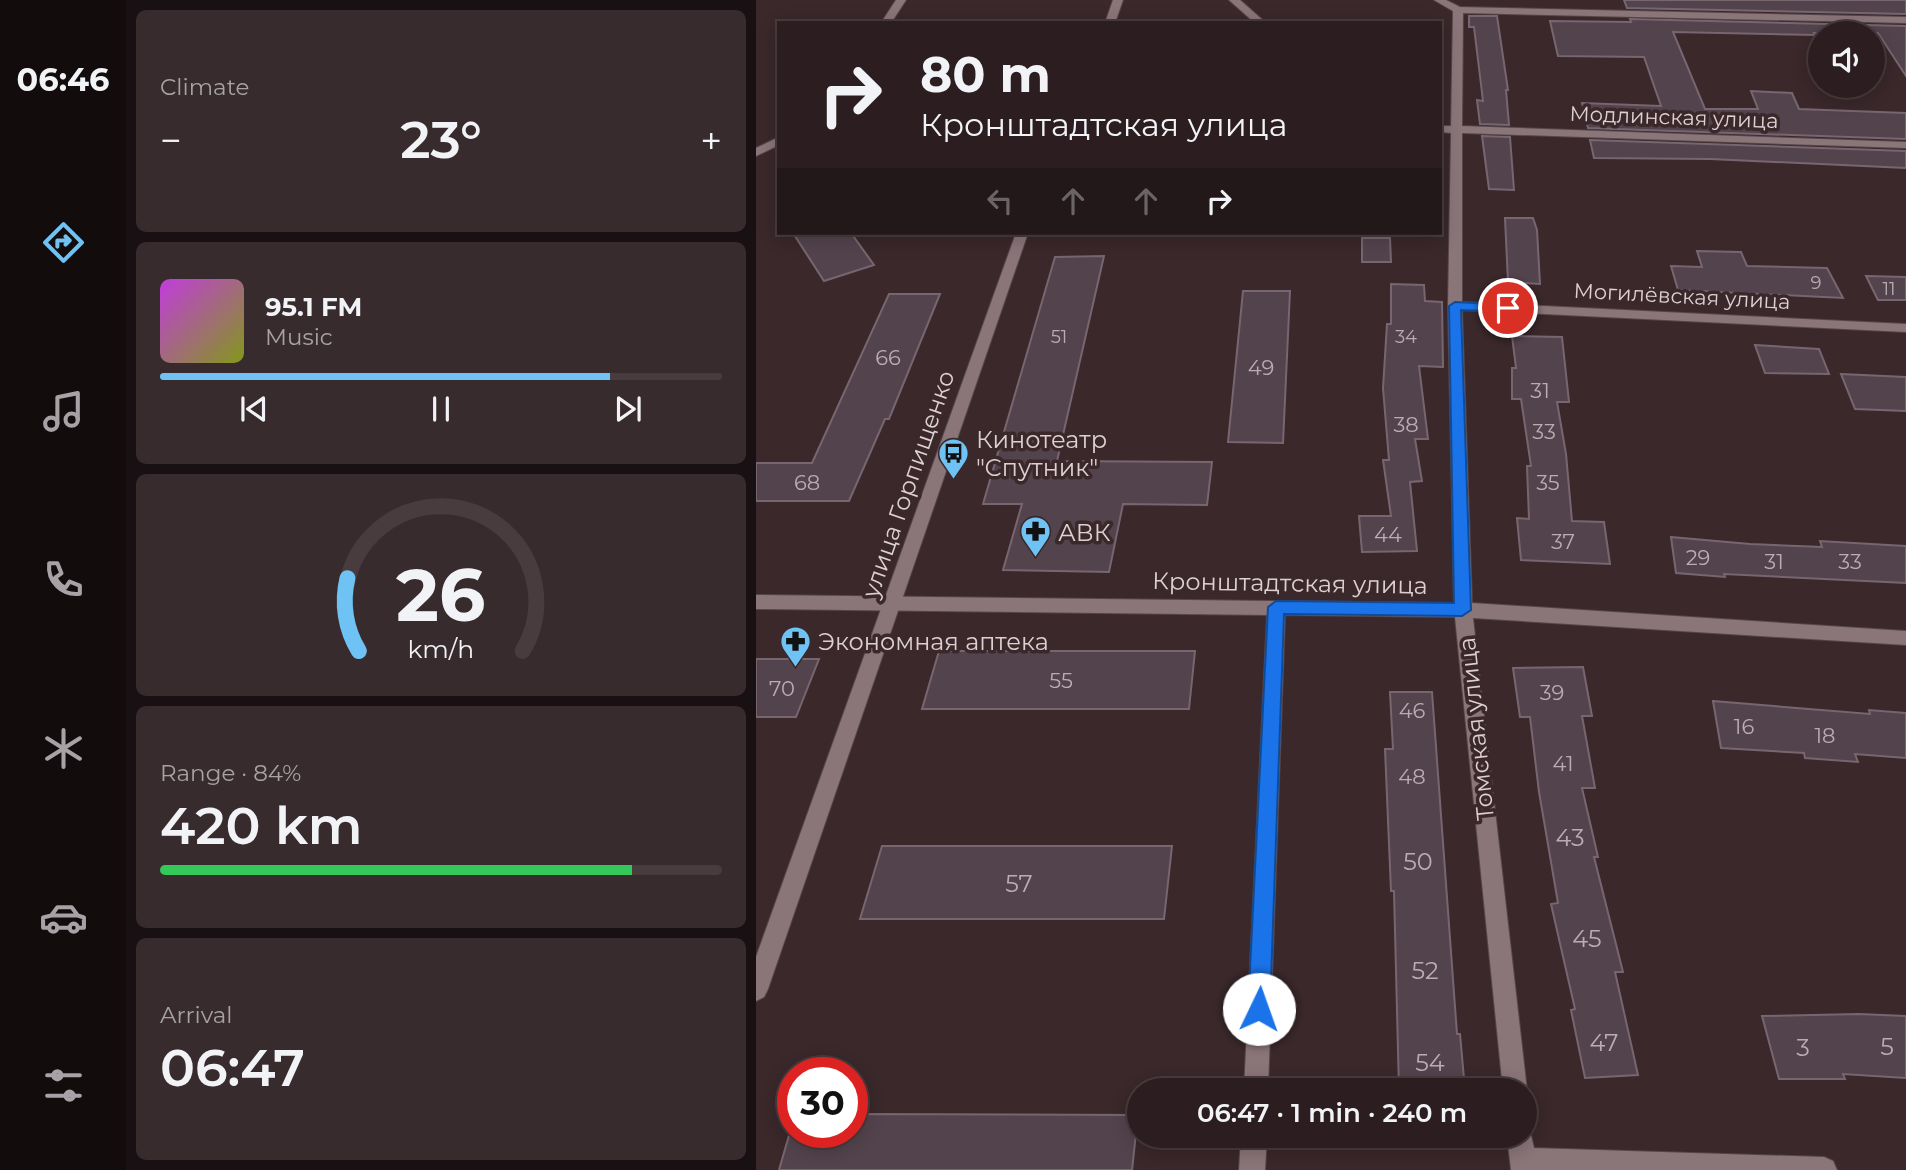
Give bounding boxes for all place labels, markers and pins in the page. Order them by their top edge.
pin [1478,278,1538,338]
place label: Кинотеатр "Спутник" [976,425,1107,482]
bus stop icon: Кинотеатр "Спутник" [936,436,970,480]
pharmacy icon: АВК [1018,515,1052,559]
place label: АВК [1058,518,1111,547]
pharmacy icon: Экономная аптека [778,624,812,668]
place label: Экономная аптека [818,627,1049,656]

